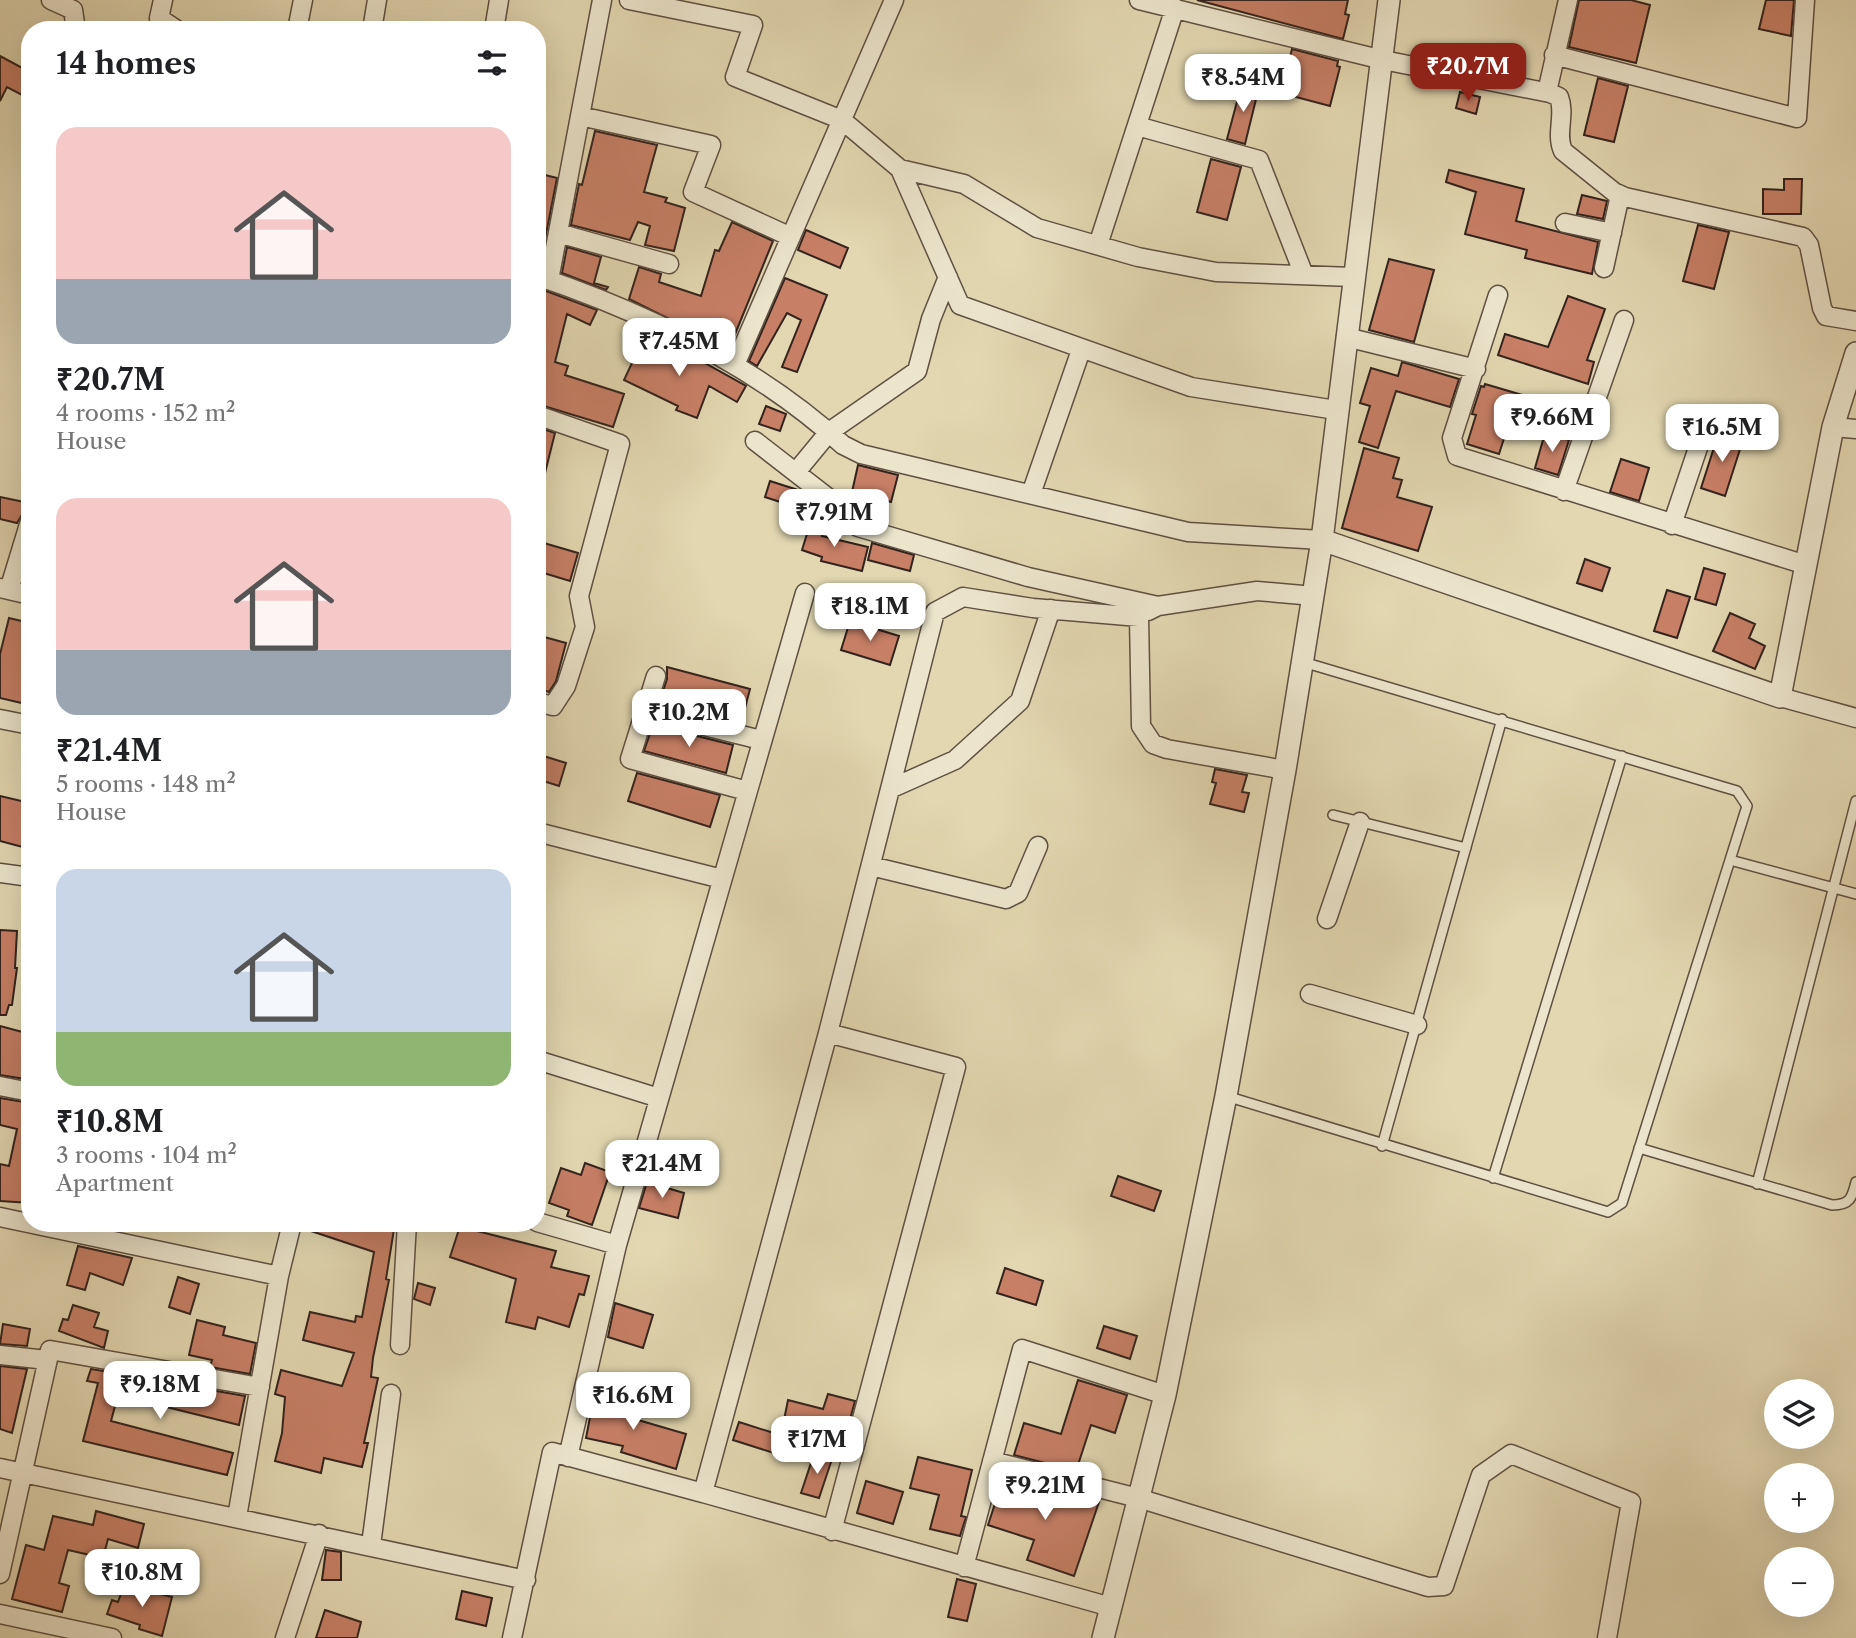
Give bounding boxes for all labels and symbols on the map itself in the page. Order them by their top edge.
pin: ₹20.7M [1411,43,1525,103]
pin: ₹8.54M [1186,54,1300,114]
pin: ₹7.45M [622,318,736,378]
pin: ₹9.66M [1495,394,1609,454]
pin: ₹16.5M [1665,405,1779,464]
pin: ₹7.91M [777,490,891,549]
pin: ₹18.1M [813,584,927,643]
pin: ₹10.2M [632,690,746,749]
pin: ₹21.4M [605,1140,719,1200]
pin: ₹9.18M [103,1362,217,1421]
pin: ₹16.6M [576,1372,690,1432]
pin: ₹17M [776,1416,858,1476]
pin: ₹9.21M [988,1462,1102,1522]
pin: ₹10.8M [85,1550,199,1609]

